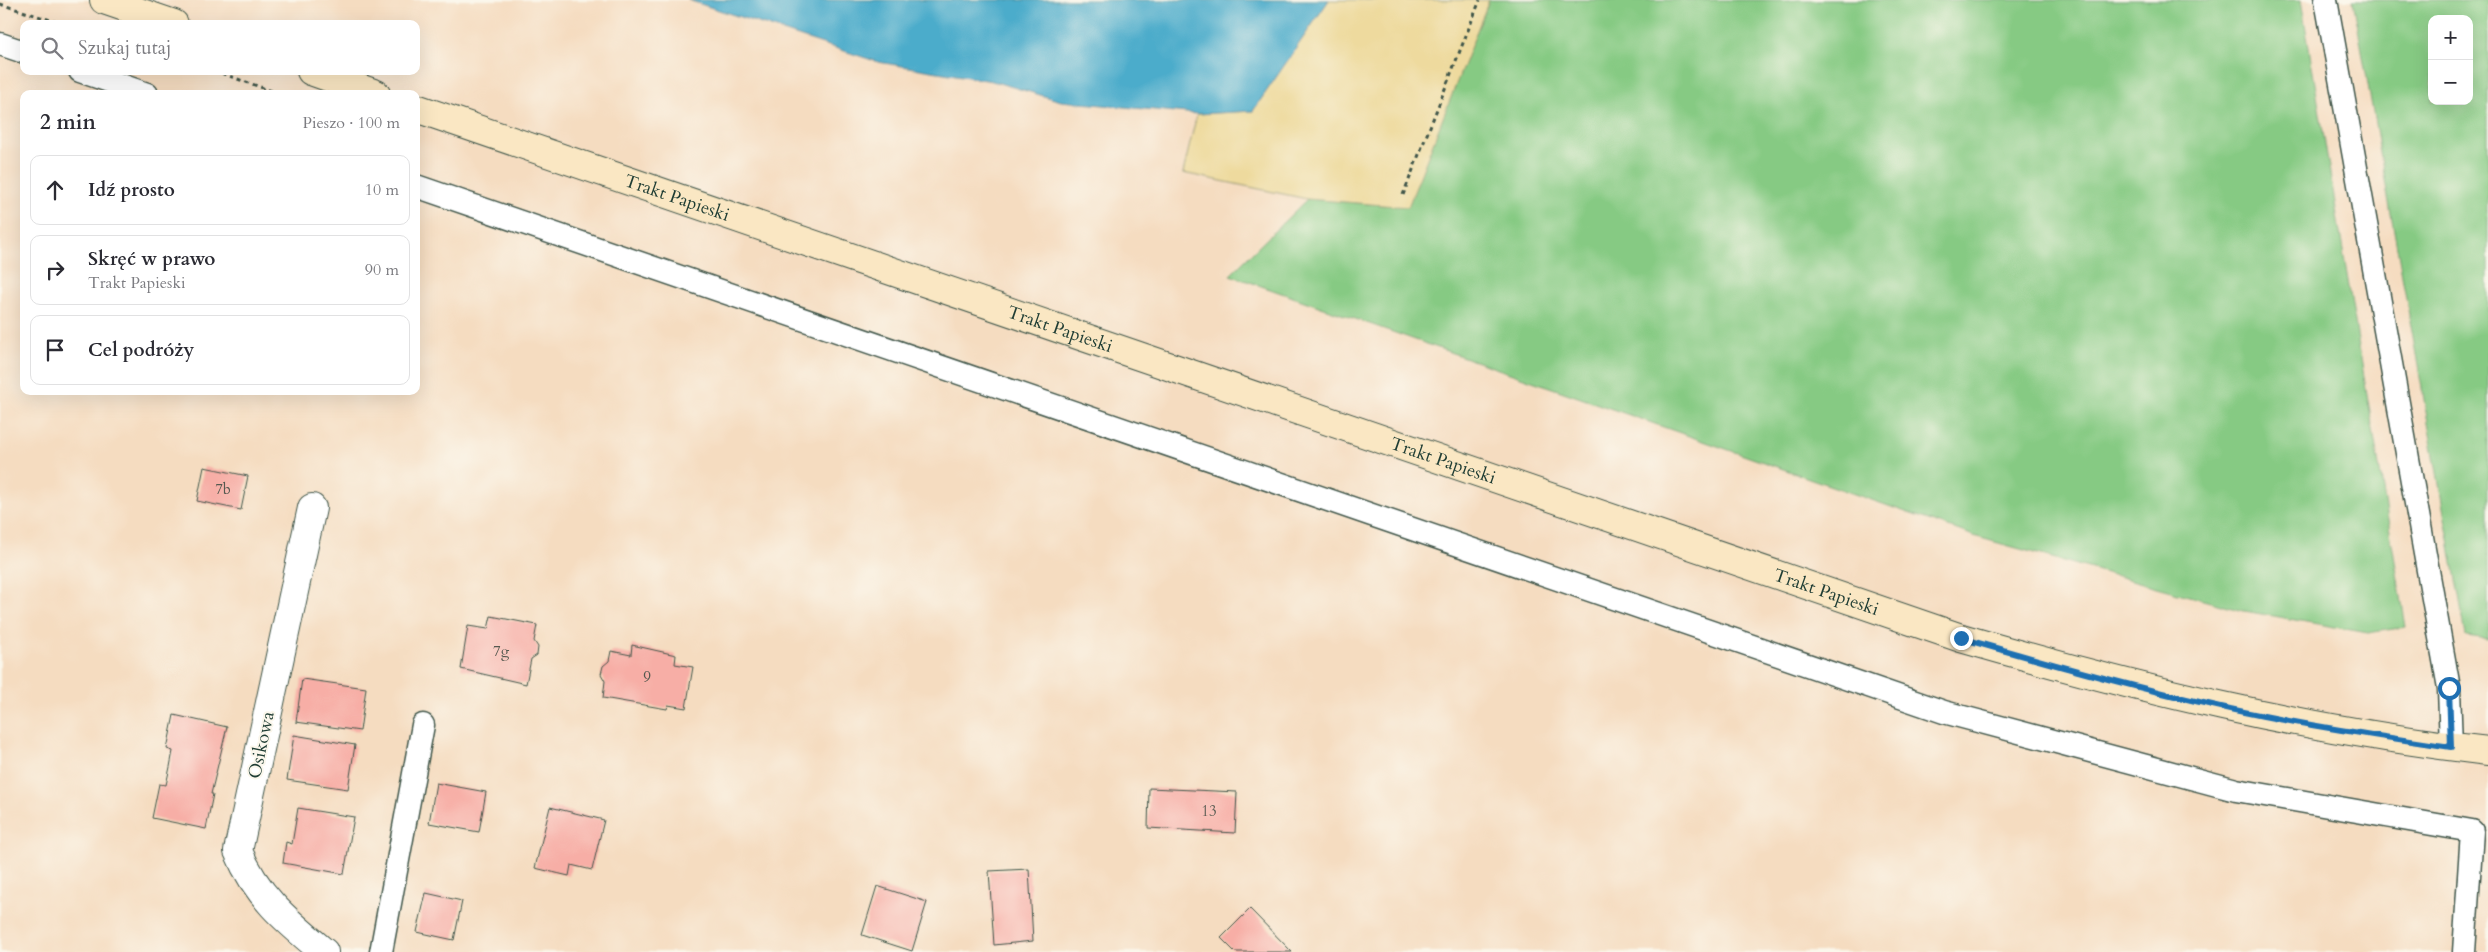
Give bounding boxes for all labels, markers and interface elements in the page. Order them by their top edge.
map controls [2428,15,2473,105]
button: + [2428,15,2473,60]
search box [20,20,420,75]
icon: search [38,34,66,62]
text: Szukaj tutaj [78,35,171,61]
button: − [2428,60,2473,105]
text: 2 min [40,108,96,137]
text: Pieszo · 100 m [303,112,400,134]
street label: Trakt Papieski [621,168,733,228]
icon: ahead [41,176,69,204]
text: Idź prosto [88,177,175,203]
text: 10 m [365,179,399,201]
text: Skręć w prawo [88,246,215,272]
icon: right [41,256,69,284]
text: 90 m [365,259,399,281]
text: Trakt Papieski [88,272,185,294]
street label: Trakt Papieski [1004,300,1116,359]
icon: arrive [41,336,69,364]
text: Cel podróży [88,337,194,363]
street label: Trakt Papieski [1387,431,1499,490]
house number: 7b [215,479,231,499]
street label: Trakt Papieski [1770,563,1882,622]
route end [1950,627,1973,650]
house number: 7g [493,641,510,661]
house number: 9 [643,667,651,687]
route start [2438,677,2461,700]
street label: Osikowa [242,709,281,781]
house number: 13 [1201,801,1217,821]

